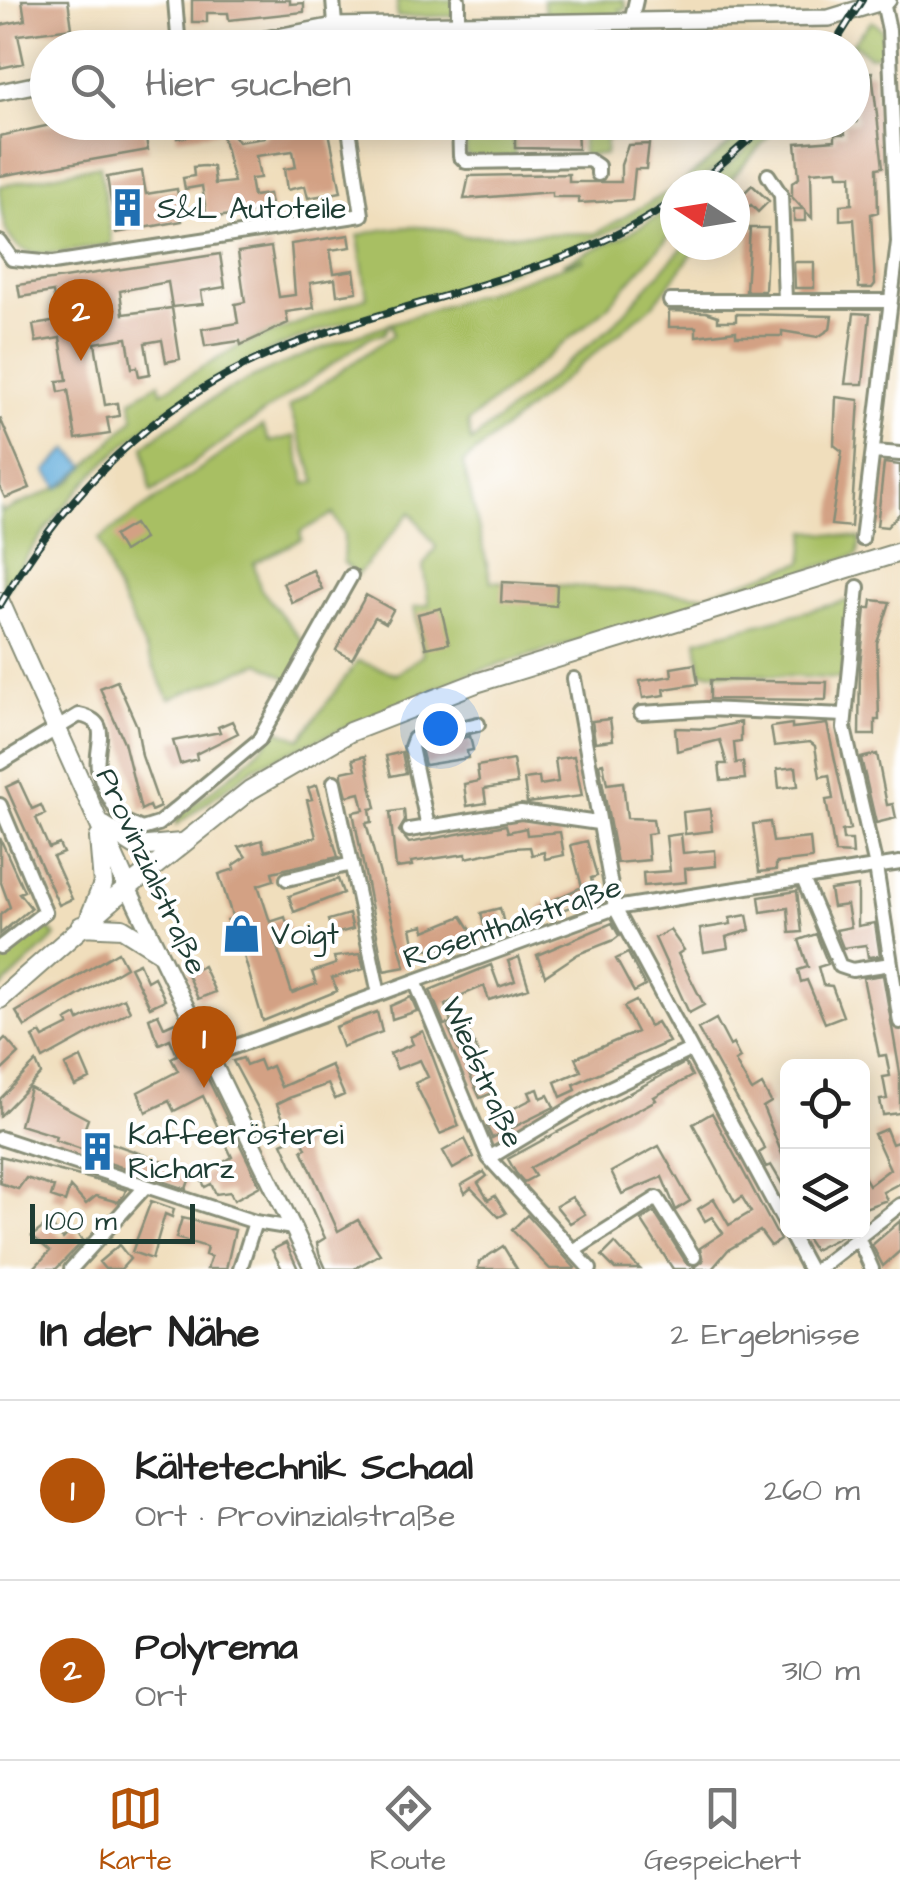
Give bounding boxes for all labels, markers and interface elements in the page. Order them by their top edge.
search box [30,30,870,140]
icon: search [65,58,120,113]
text: Hier suchen [145,59,351,111]
north arrow [660,170,750,260]
building icon: S&L Autoteile [106,187,148,229]
place label: S&L Autoteile [157,188,346,230]
pin: 2 [48,278,114,361]
your location [415,703,466,754]
street label: Provinzialstraße [85,761,217,982]
street label: Rosenthalstraße [398,866,627,980]
shop icon: Voigt [220,913,262,955]
place label: Voigt [271,914,339,957]
street label: Wiedstraße [430,990,534,1154]
pin: 1 [172,1006,236,1088]
map controls [780,1059,870,1239]
button: locate [780,1059,870,1149]
place label: Kaffeerösterei Richarz [128,1114,344,1190]
building icon: Kaffeerösterei Richarz [77,1130,119,1172]
button: layers [780,1149,870,1239]
scale bar [30,1199,195,1244]
text: 100 m [45,1202,117,1241]
text: In der Nähe [40,1305,260,1363]
text: 2 Ergebnisse [670,1312,860,1357]
text: Kältetechnik Schaal [135,1442,473,1494]
text: 1 [70,1468,75,1513]
text: 260 m [764,1468,860,1513]
text: Ort · Provinzialstraße [135,1494,456,1539]
text: Polyrema [135,1622,298,1674]
text: 2 [63,1648,82,1693]
text: 310 m [782,1648,860,1693]
text: Ort [135,1674,187,1719]
tab: Karte [99,1781,172,1880]
tab: Route [370,1781,446,1880]
tab: Gespeichert [644,1781,801,1880]

